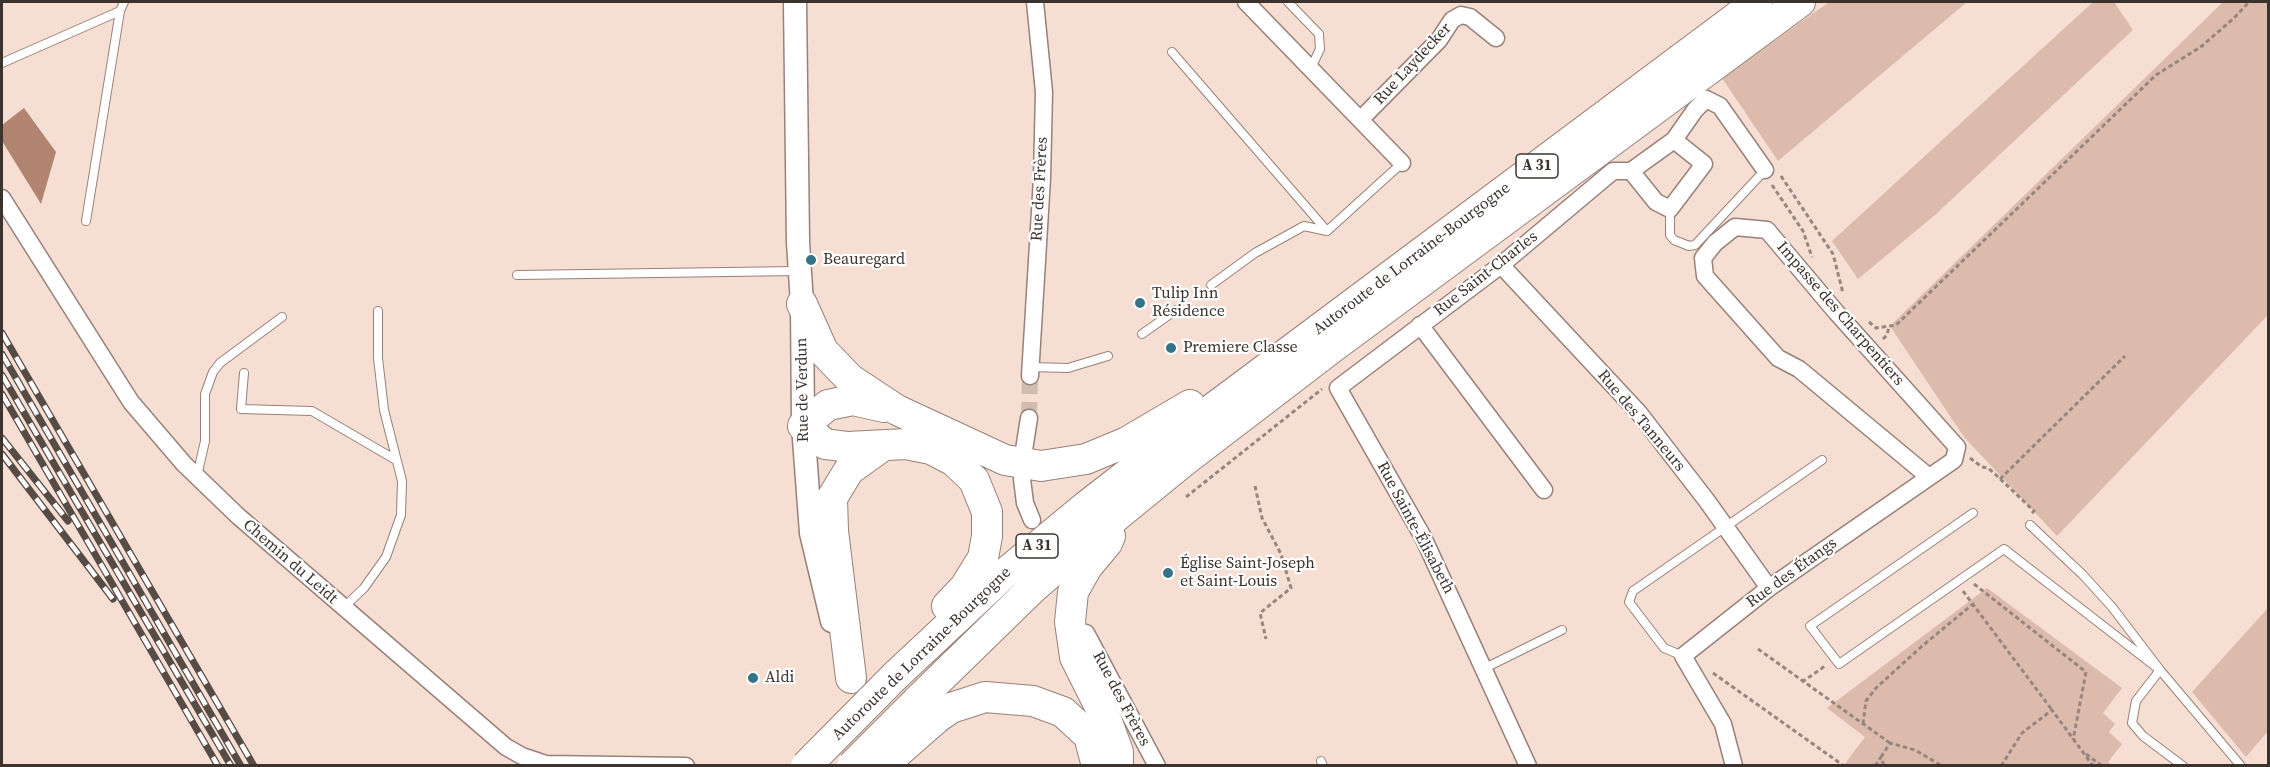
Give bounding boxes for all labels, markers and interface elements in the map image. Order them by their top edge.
street label: Rue Laydecker [1370,19,1456,109]
street label: Rue des Frères [1028,136,1052,242]
road number: A 31 [1516,154,1558,178]
street label: Autoroute de Lorraine-Bourgogne [1310,179,1514,339]
street label: Rue Saint-Charles [1430,227,1542,321]
street label: Impasse des Charpentiers [1772,238,1908,390]
place label: Beauregard [823,250,905,270]
marker: Beauregard [804,253,818,267]
place label: Tulip Inn Résidence [1152,284,1225,322]
marker: Tulip Inn Résidence [1133,296,1147,310]
street label: Rue de Verdun [792,338,814,442]
place label: Premiere Classe [1183,338,1298,358]
marker: Premiere Classe [1164,341,1178,355]
street label: Rue des Tanneurs [1593,366,1689,476]
street label: Rue Sainte-Élisabeth [1372,459,1458,597]
street label: Chemin du Leidt [239,516,341,608]
road number: A 31 [1016,534,1058,558]
street label: Rue des Étangs [1743,534,1841,612]
place label: Église Saint-Joseph et Saint-Louis [1180,554,1315,592]
street label: Autoroute de Lorraine-Bourgogne [828,563,1016,745]
marker: Église Saint-Joseph et Saint-Louis [1161,566,1175,580]
street label: Rue des Frères [1088,648,1154,750]
place label: Aldi [765,668,794,688]
marker: Aldi [746,671,760,685]

